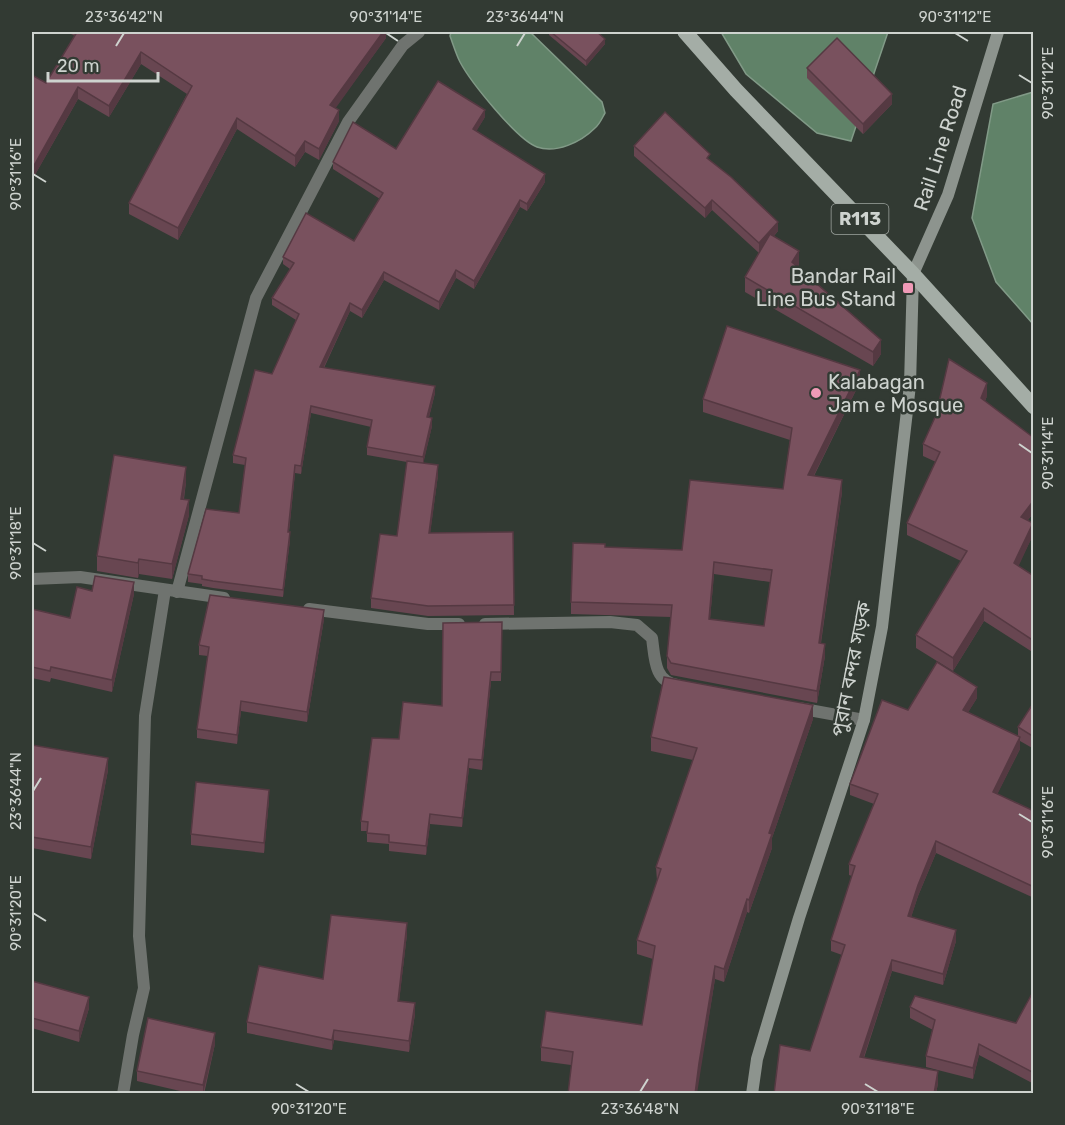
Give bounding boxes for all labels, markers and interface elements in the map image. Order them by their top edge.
text: 23°36'42"N [85,8,163,26]
text: 90°31'14"E [350,8,422,26]
text: 23°36'44"N [486,8,564,26]
text: 90°31'12"E [919,8,991,26]
scale bar [48,45,158,83]
text: 90°31'12"E [1039,47,1057,119]
text: 20 m [57,55,99,77]
street label: Rail Line Road [908,82,972,214]
text: 90°31'16"E [7,138,25,210]
road number: R113 [832,204,888,234]
place label: Bandar Rail Line Bus Stand [756,264,896,311]
marker: Bandar Rail Line Bus Stand [901,281,915,295]
place label: Kalabagan Jam e Mosque [828,370,963,417]
marker: Kalabagan Jam e Mosque [809,386,823,400]
text: 90°31'14"E [1039,417,1057,489]
text: 90°31'18"E [7,506,25,580]
street label: পুরান বন্দর সড়ক [826,599,876,739]
text: 23°36'44"N [7,752,25,830]
text: 90°31'16"E [1039,786,1057,858]
text: 90°31'20"E [7,875,25,951]
text: 90°31'20"E [271,1100,347,1118]
text: 23°36'48"N [601,1100,679,1118]
text: 90°31'18"E [841,1100,915,1118]

